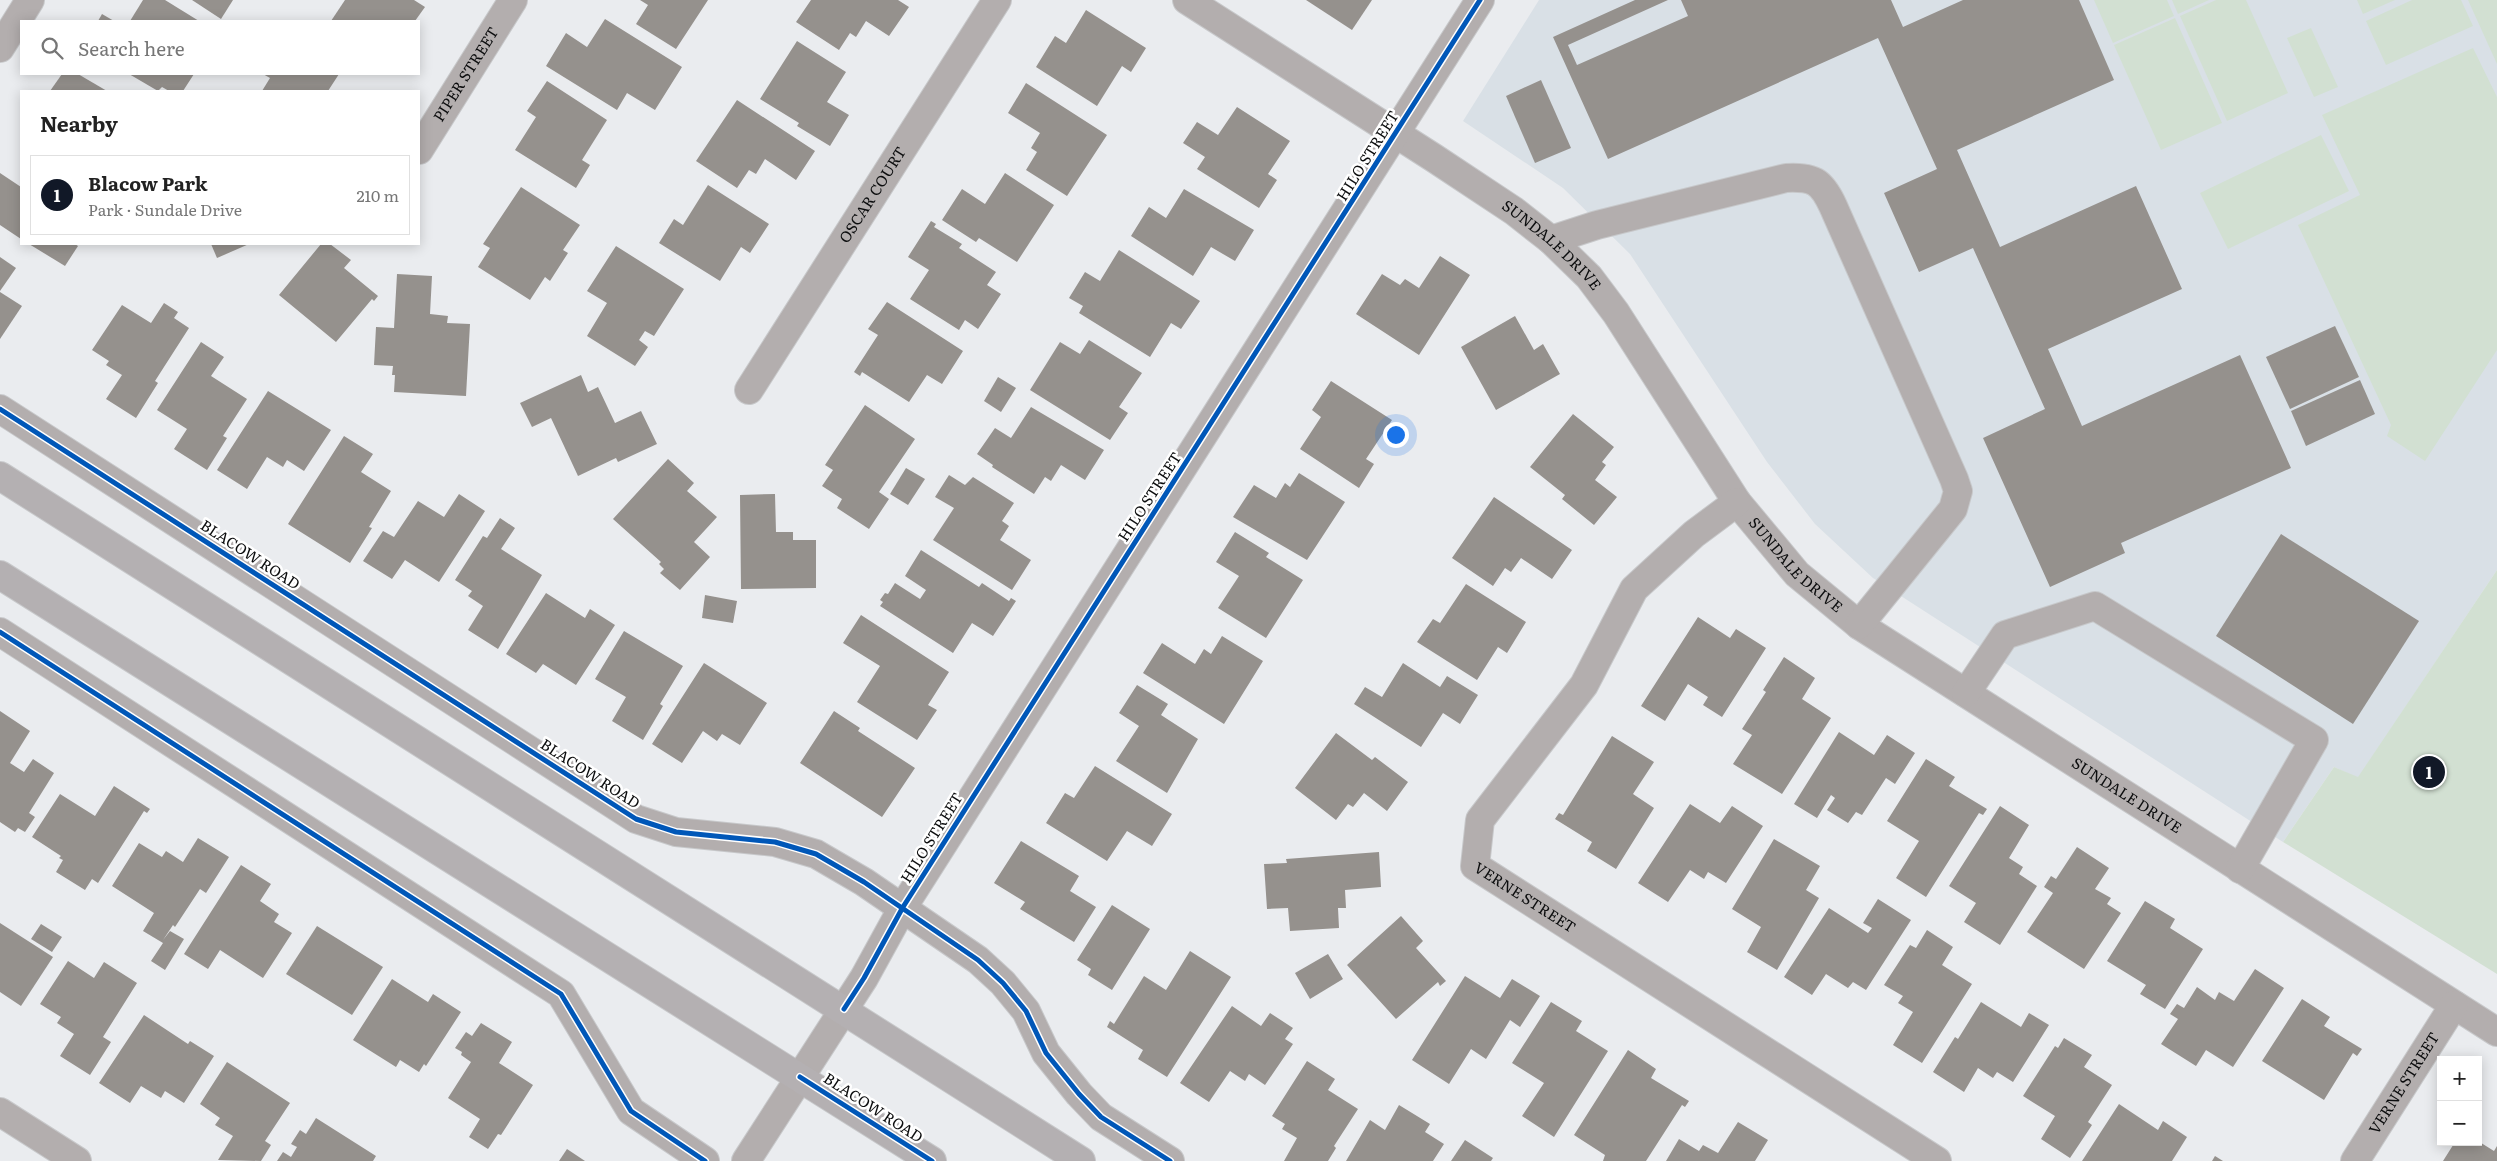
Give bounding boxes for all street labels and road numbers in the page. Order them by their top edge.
street label: PIPER STREET [427,22,503,126]
street label: HILO STREET [1330,106,1404,205]
street label: OSCAR COURT [832,142,911,247]
street label: SUNDALE DRIVE [1498,193,1608,294]
street label: HILO STREET [1111,447,1186,546]
street label: SUNDALE DRIVE [1744,511,1849,617]
street label: BLACOW ROAD [197,513,305,595]
street label: BLACOW ROAD [537,732,645,814]
street label: SUNDALE DRIVE [2068,751,2187,838]
street label: HILO STREET [894,788,968,887]
street label: VERNE STREET [1470,855,1581,938]
street label: VERNE STREET [2362,1027,2444,1138]
street label: BLACOW ROAD [820,1066,928,1148]

